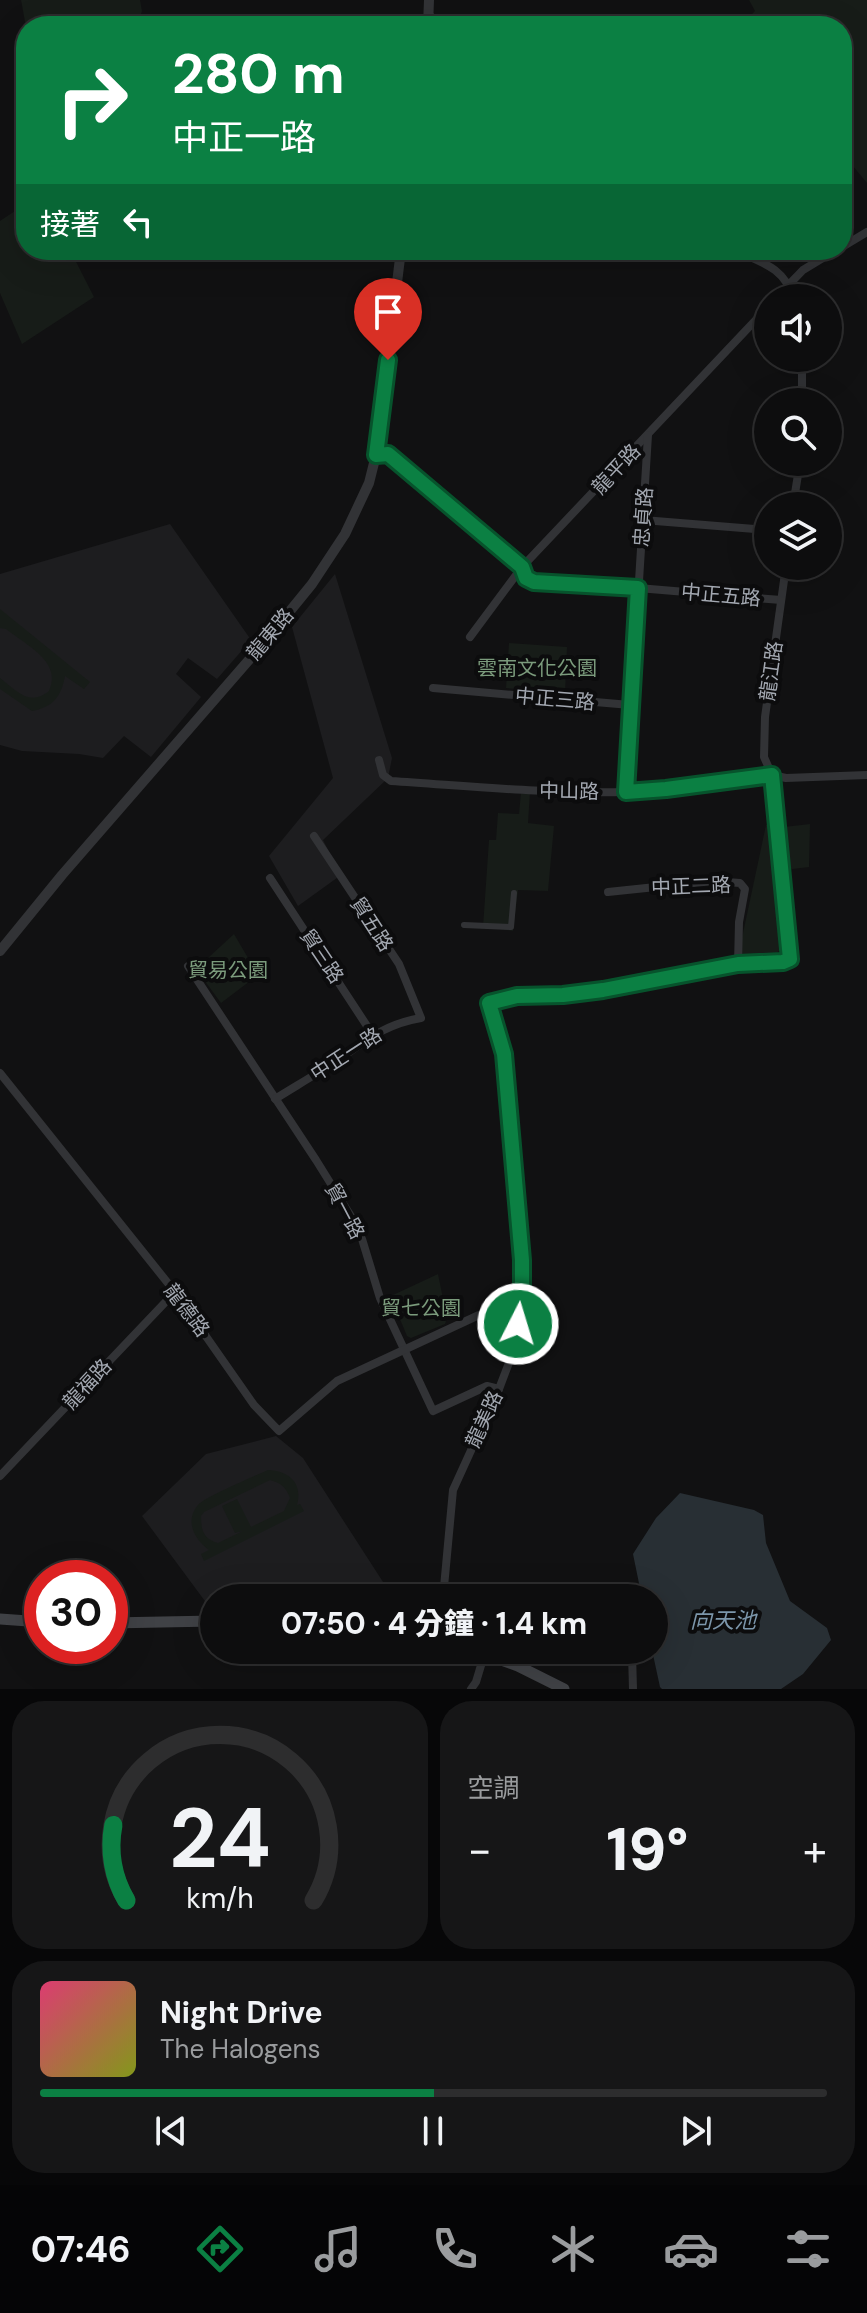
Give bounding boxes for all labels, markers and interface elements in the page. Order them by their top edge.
text: 280 m [172,37,345,110]
icon: right [40,48,144,152]
text: 中正一路 [172,114,316,161]
icon: left [116,200,160,244]
text: 接著 [40,205,100,244]
pin [354,278,422,360]
map controls [754,284,842,580]
button: sound [754,284,842,372]
icon: arrive [366,290,410,334]
button: search [754,388,842,476]
street label: 龍平路 [586,438,646,500]
street label: 忠貞路 [628,486,658,548]
button: layers [754,492,842,580]
street label: 中正五路 [680,579,762,611]
street label: 龍東路 [241,603,299,665]
street label: 龍江路 [754,639,788,703]
park label: 雲南文化公園 [477,655,597,681]
street label: 中正三路 [514,683,596,715]
street label: 中山路 [539,777,599,805]
street label: 中正二路 [651,872,731,900]
street label: 貿五路 [345,892,399,956]
street label: 貿三路 [294,924,350,988]
park label: 貿易公園 [188,957,268,983]
street label: 中正一路 [305,1021,387,1087]
street label: 貿一路 [319,1178,371,1244]
street label: 龍德路 [159,1278,215,1342]
position arrow [476,1282,560,1366]
park label: 貿七公園 [381,1295,461,1321]
street label: 龍福路 [57,1353,117,1415]
street label: 龍美路 [460,1386,508,1452]
speed limit sign: 30 [24,1560,128,1664]
text: 07:50 · 4 分鐘 · 1.4 km [281,1604,587,1643]
water label: 向天池 [690,1606,758,1635]
text: 空調 [468,1771,520,1805]
text: 24 [169,1784,271,1893]
text: 19° [606,1810,688,1889]
text: − [468,1821,492,1879]
text: + [803,1821,827,1879]
text: km/h [186,1880,254,1917]
text: Night Drive [160,1993,323,2032]
text: The Halogens [160,2032,320,2066]
icon: previous [149,2109,193,2153]
icon: pause [411,2109,455,2153]
icon: next [674,2109,718,2153]
icon: directions [192,2221,248,2277]
icon: music [310,2221,366,2277]
icon: phone [427,2221,483,2277]
icon: climate [545,2221,601,2277]
icon: car [663,2221,719,2277]
icon: filters [780,2221,836,2277]
text: 07:46 [31,2226,131,2273]

